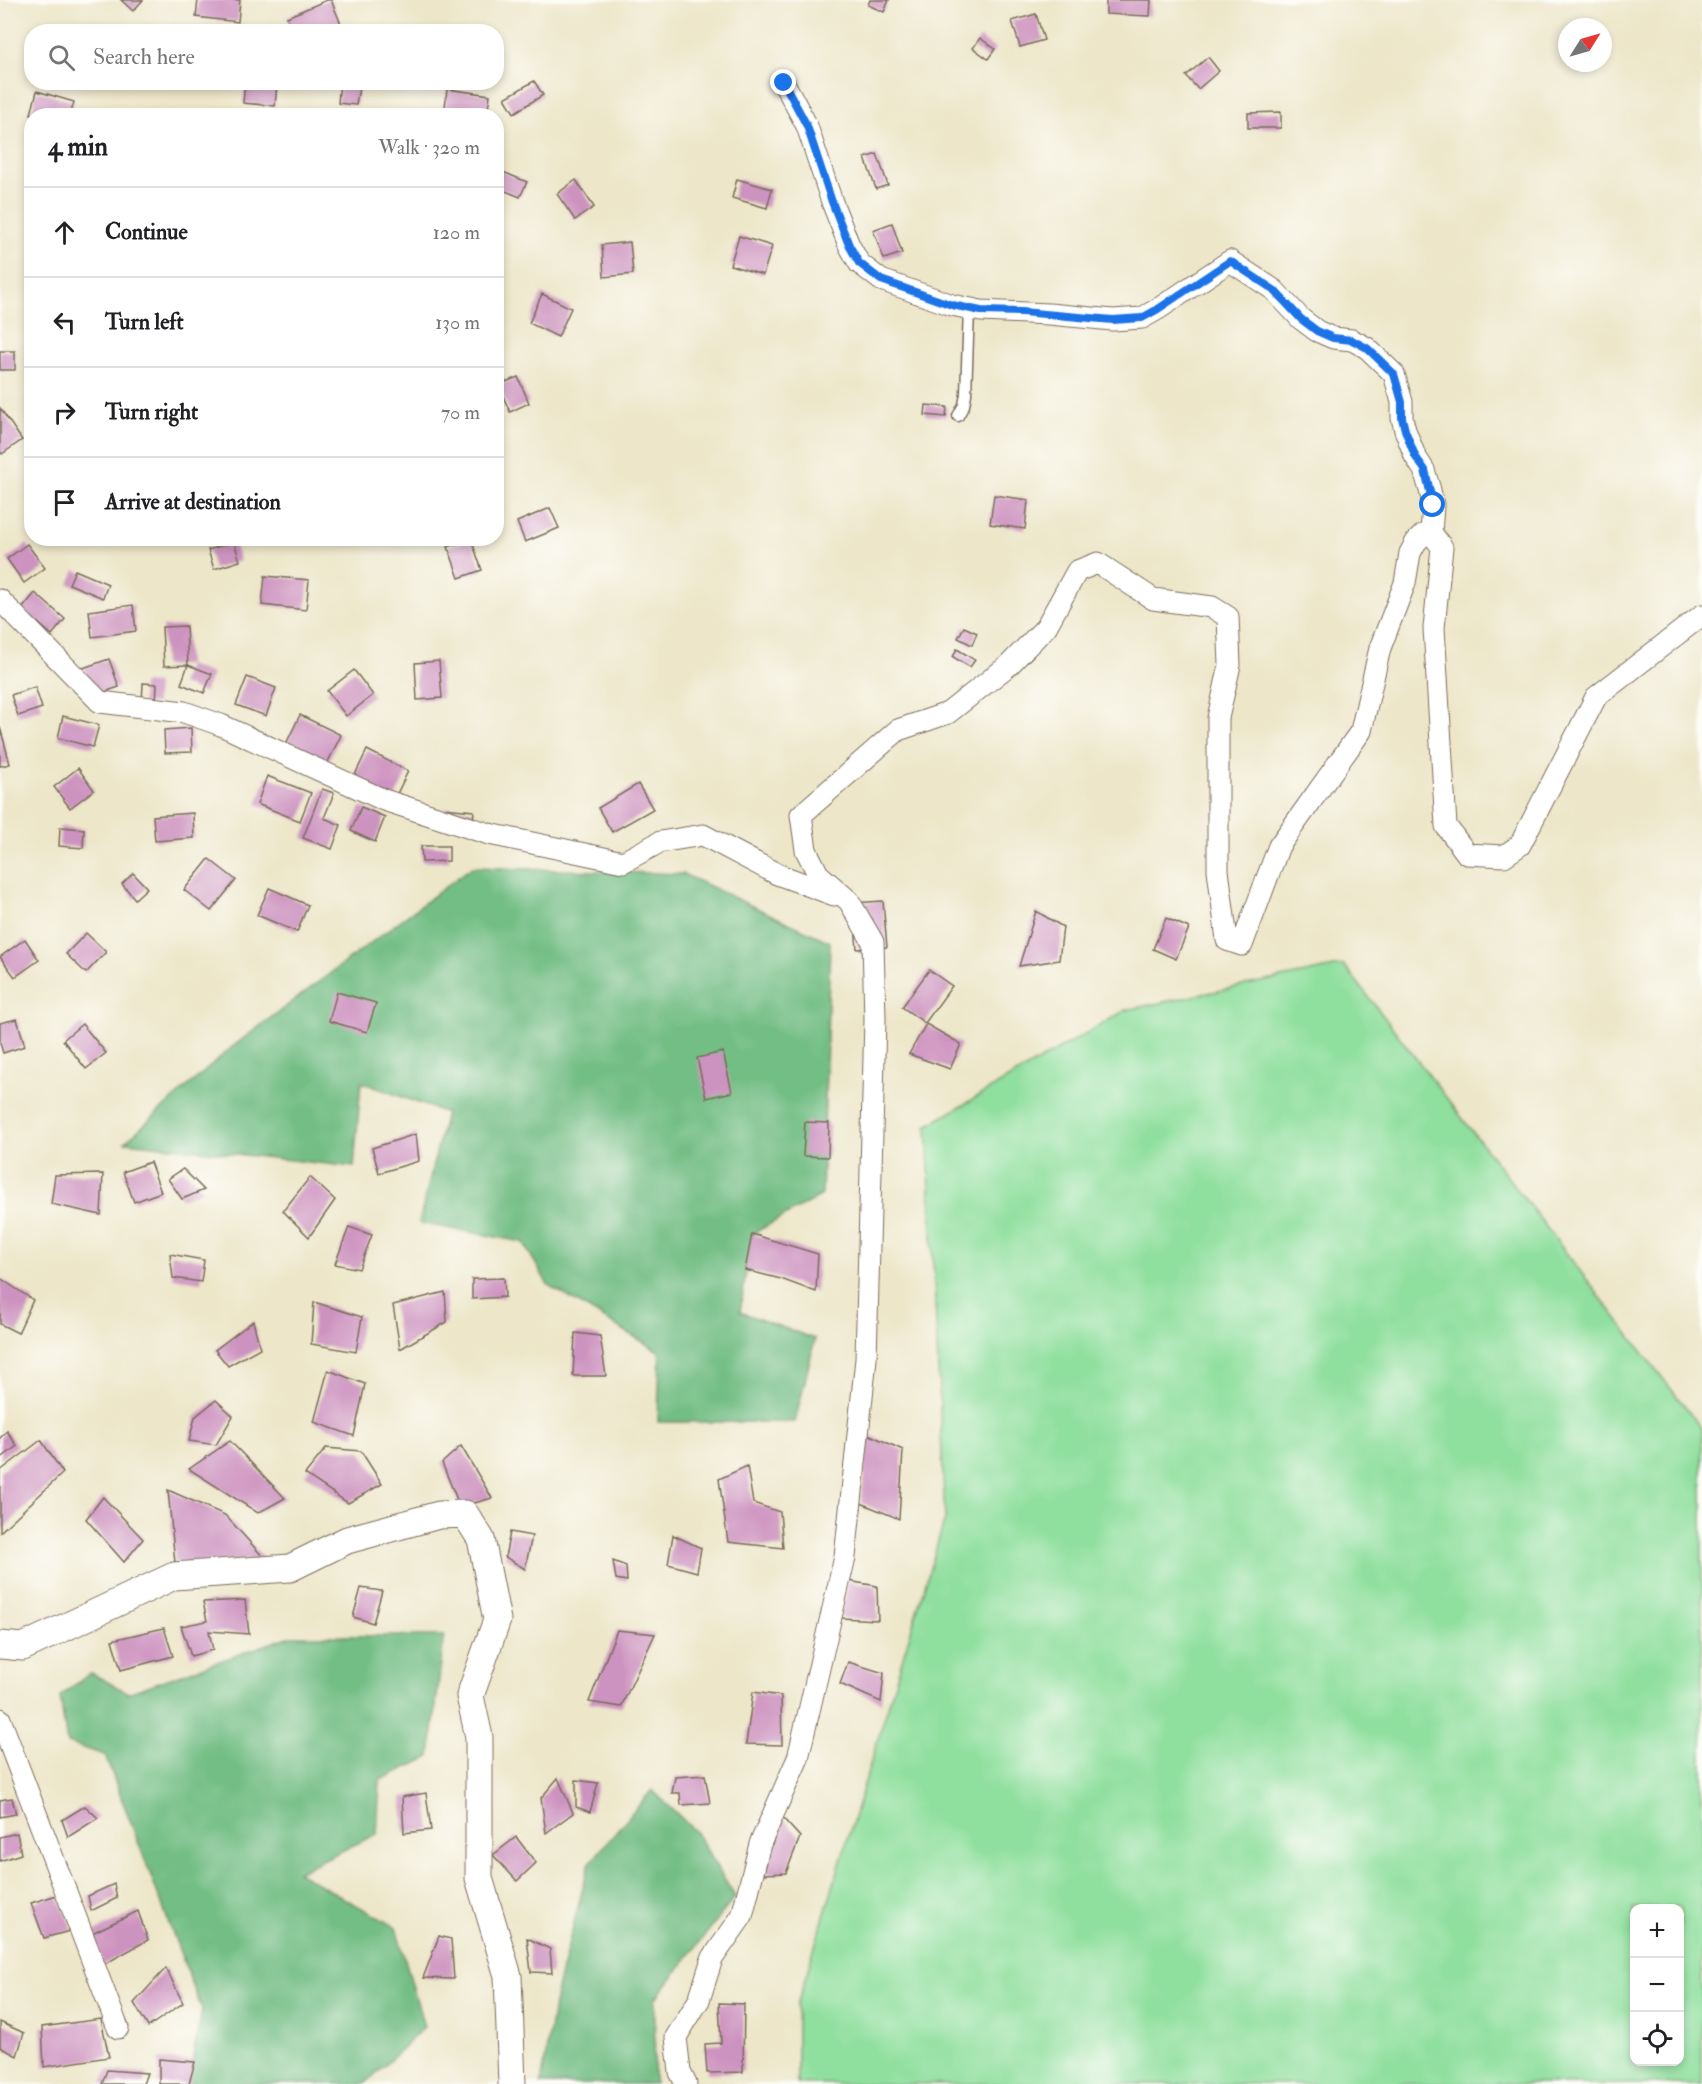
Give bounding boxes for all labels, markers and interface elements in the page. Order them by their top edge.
north arrow [1558,18,1612,72]
search box [24,24,504,90]
icon: search [45,41,78,74]
text: Search here [93,43,195,71]
route end [770,69,796,95]
text: 4 min [48,131,108,163]
text: Walk · 320 m [378,135,480,160]
icon: ahead [48,216,81,249]
text: Continue [105,218,188,246]
text: 120 m [433,220,480,245]
icon: left [48,306,81,339]
text: Turn left [105,308,184,336]
text: 130 m [435,310,480,335]
icon: right [48,396,81,429]
text: Turn right [105,398,198,426]
text: 70 m [441,400,480,425]
icon: arrive [48,486,81,519]
text: Arrive at destination [105,488,281,516]
route start [1419,491,1445,517]
map controls [1630,1904,1684,2066]
button: + [1630,1904,1684,1958]
button: − [1630,1958,1684,2012]
button: locate [1630,2012,1684,2066]

